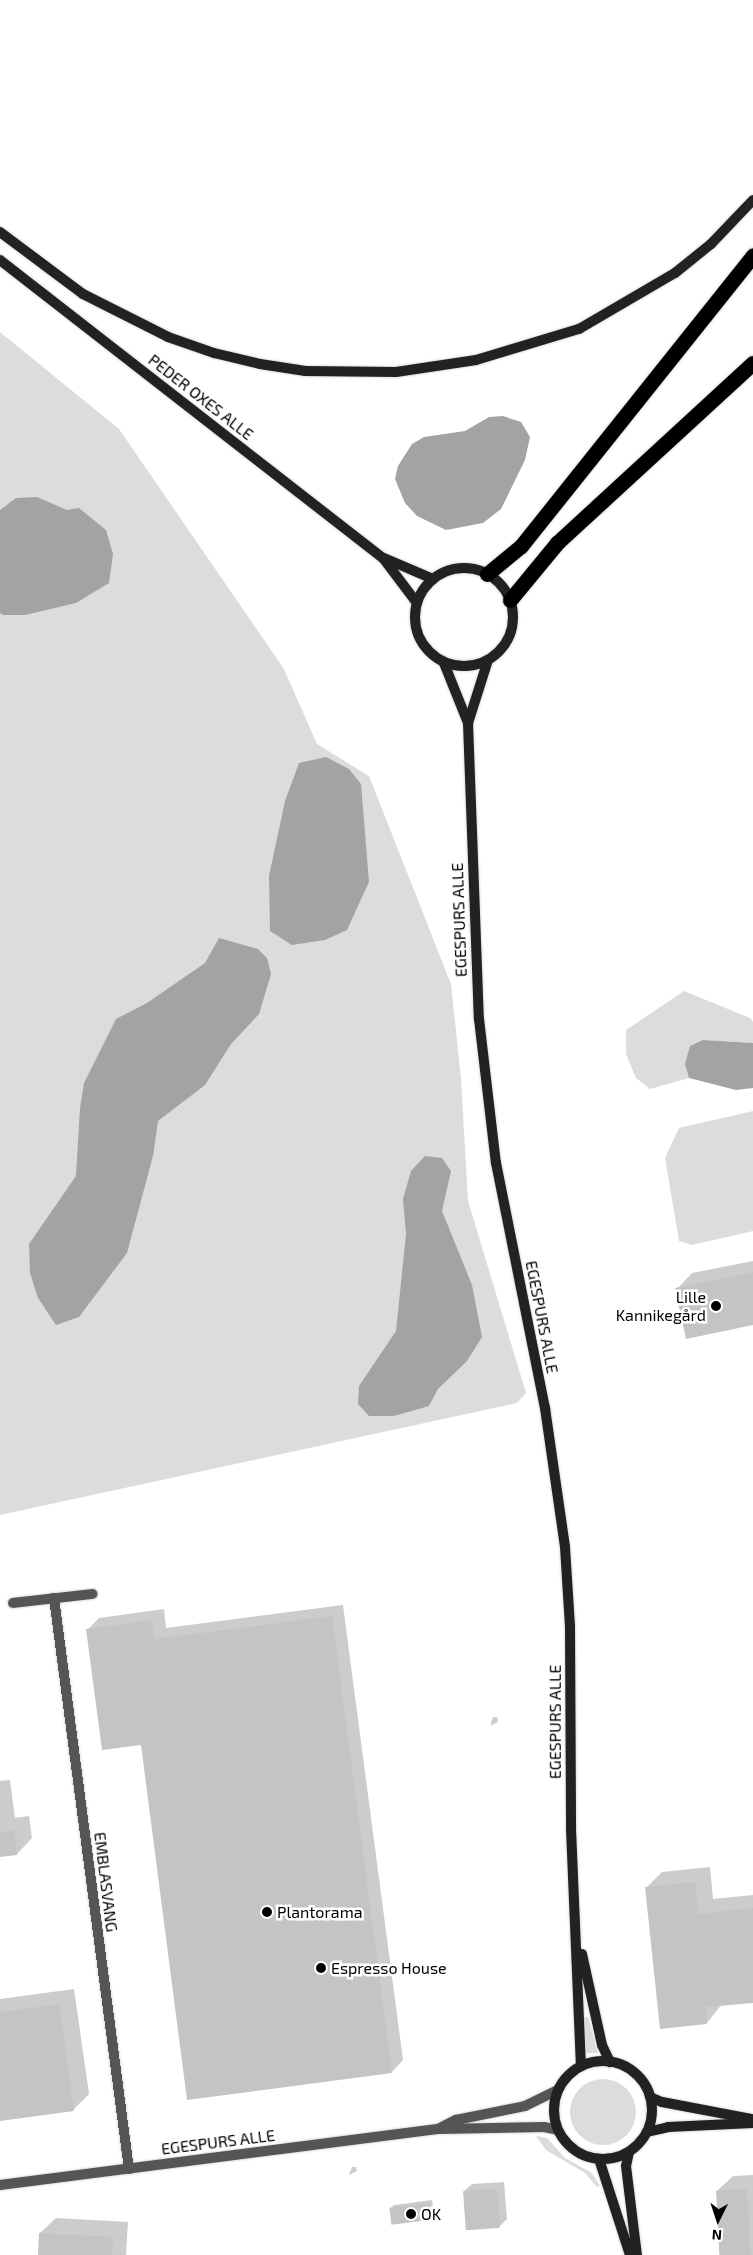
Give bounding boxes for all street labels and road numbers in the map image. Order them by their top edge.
street label: PEDER OXES ALLE [144,350,258,444]
street label: EGESPURS ALLE [447,862,471,978]
street label: EGESPURS ALLE [522,1259,562,1375]
street label: EGESPURS ALLE [545,1665,565,1779]
street label: EMBLASVANG [90,1831,122,1933]
street label: EGESPURS ALLE [160,2125,276,2159]

